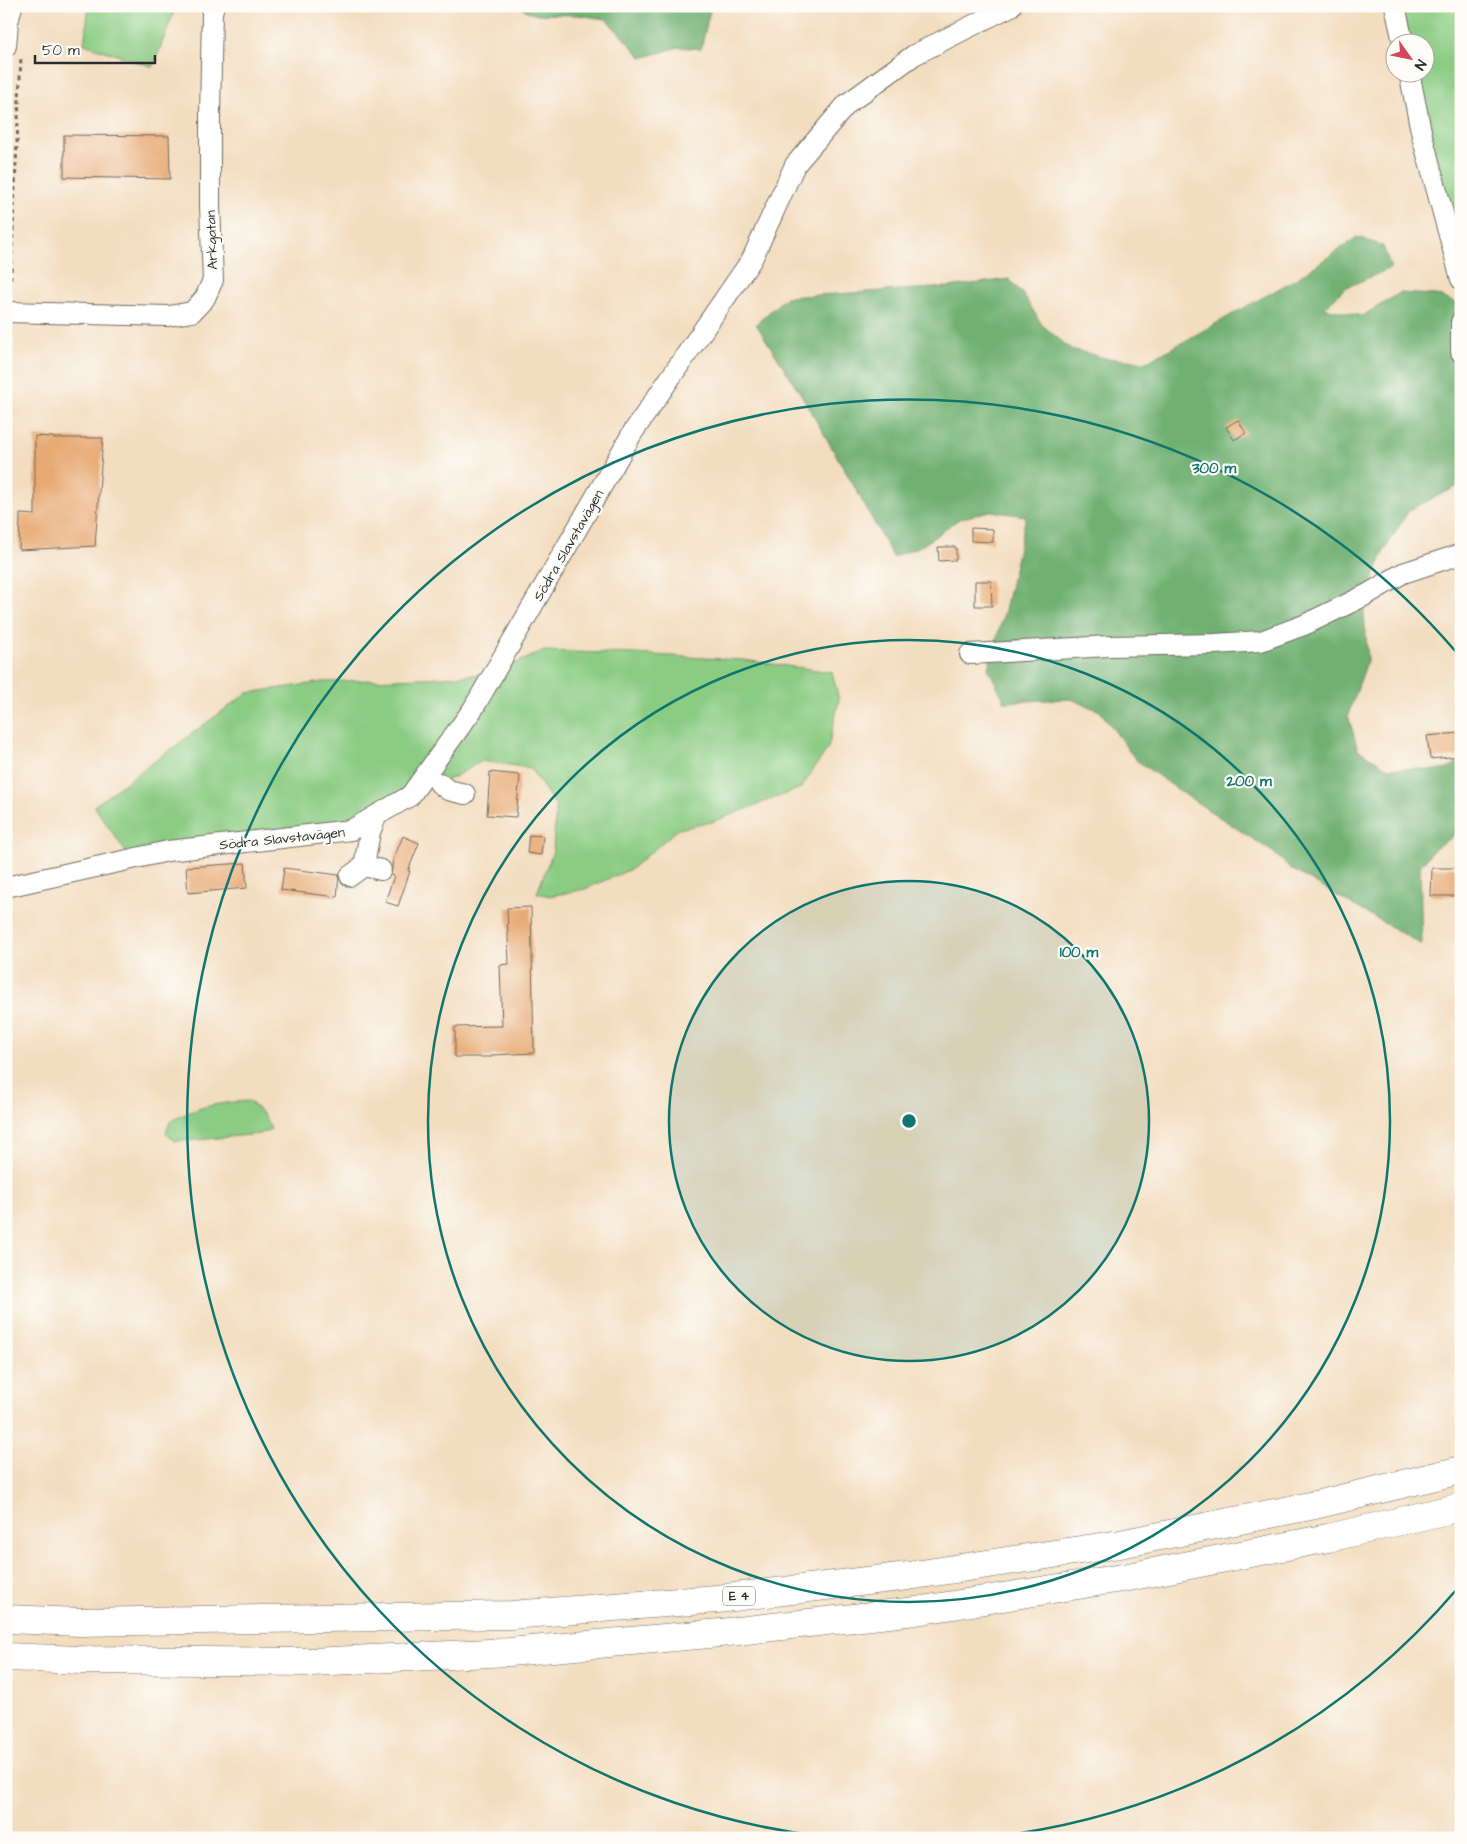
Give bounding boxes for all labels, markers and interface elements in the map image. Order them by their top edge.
scale bar [35,32,155,64]
north arrow [1384,32,1434,82]
text: 50 m [42,40,80,61]
text: N [1409,55,1431,74]
street label: Arkgatan [201,210,223,270]
text: 300 m [1191,458,1236,479]
street label: Södra Slavstavägen [529,486,609,605]
text: 200 m [1225,771,1272,792]
street label: Södra Slavstavägen [218,822,346,856]
text: 100 m [1060,942,1099,963]
centre of rings [900,1112,918,1130]
road number: E 4 [723,1586,755,1605]

